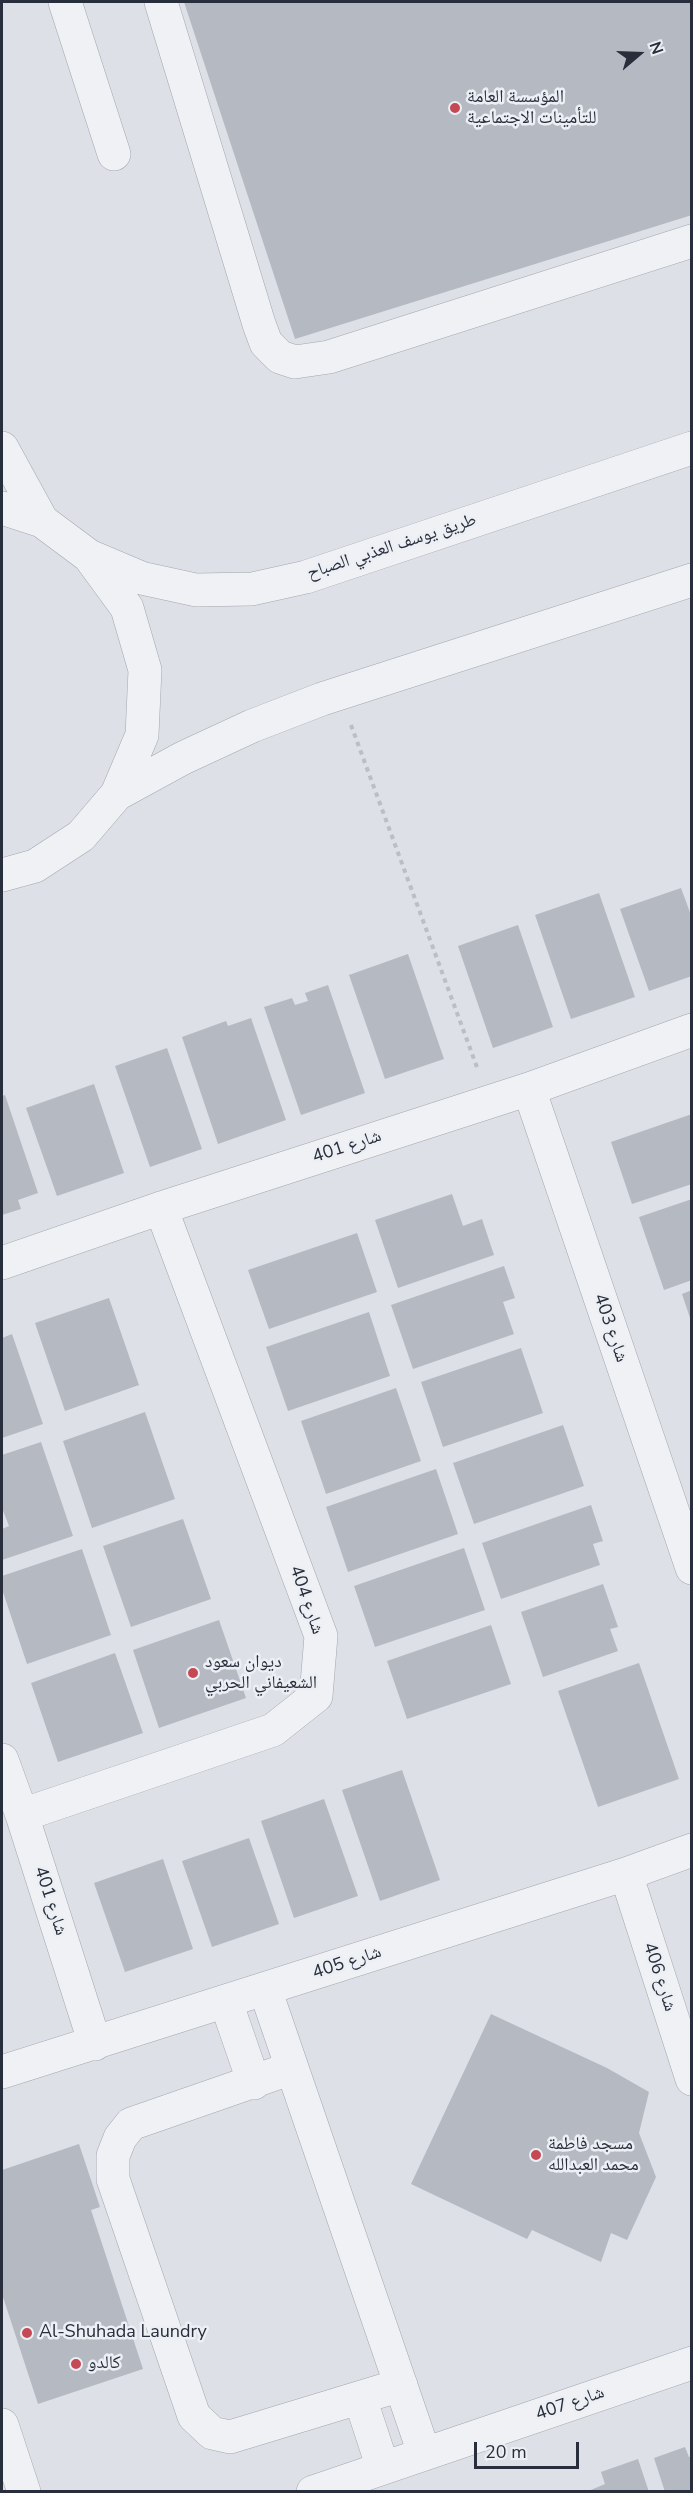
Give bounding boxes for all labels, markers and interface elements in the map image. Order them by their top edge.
north arrow [609,24,669,84]
text: N [644,39,668,57]
place label: المؤسسة العامة للتأمينات الاجتماعية [467,87,597,130]
marker: المؤسسة العامة للتأمينات الاجتماعية [448,101,462,115]
street label: طريق يوسف العذبي الصباح [305,509,479,585]
street label: شارع 401 [310,1126,384,1168]
street label: شارع 403 [588,1291,632,1365]
street label: شارع 404 [284,1563,328,1637]
place label: ديوان سعود الشعيفاني الحربي [205,1652,317,1694]
marker: ديوان سعود الشعيفاني الحربي [186,1666,200,1680]
street label: شارع 401 [29,1864,71,1938]
street label: شارع 406 [638,1940,680,2014]
street label: شارع 405 [310,1942,384,1984]
place label: مسجد فاطمة محمد العبدالله [548,2134,639,2176]
marker: مسجد فاطمة محمد العبدالله [529,2148,543,2162]
place label: Al-Shuhada Laundry [39,2322,207,2344]
marker: Al-Shuhada Laundry [20,2326,34,2340]
place label: كالدو [88,2353,121,2375]
marker: كالدو [69,2357,83,2371]
street label: شارع 407 [533,2382,607,2426]
scale bar [477,2430,582,2468]
text: 20 m [485,2440,527,2464]

